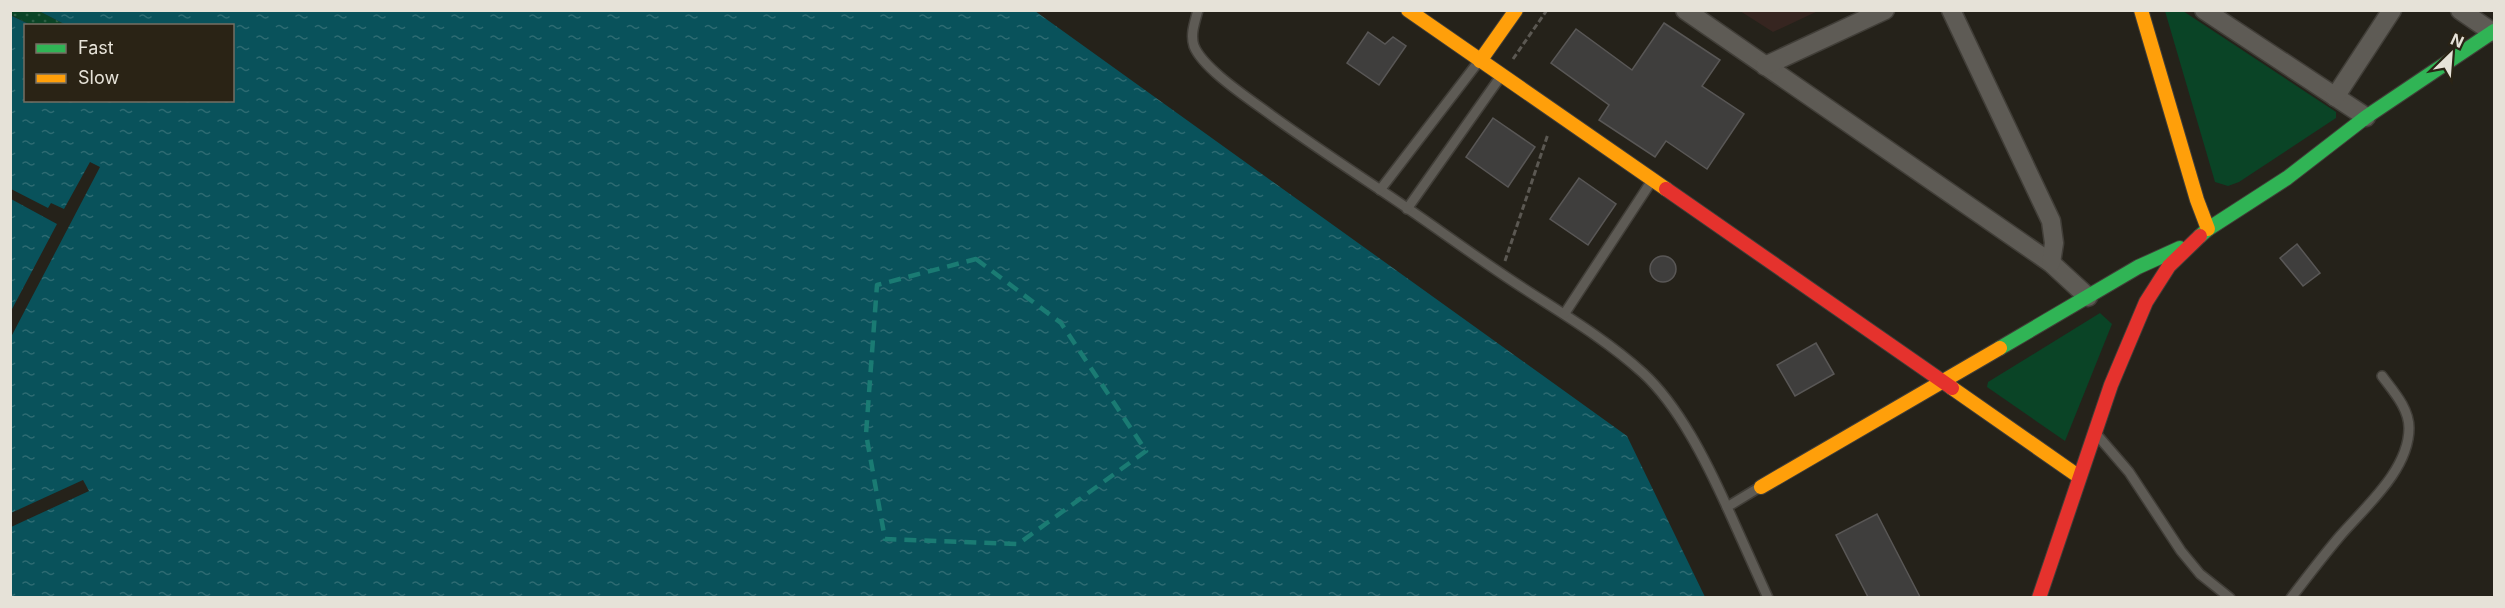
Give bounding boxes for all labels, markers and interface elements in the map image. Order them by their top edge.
legend [24,24,234,102]
north arrow [2421,24,2481,84]
text: N [2448,29,2467,52]
text: Fast [78,37,114,58]
text: Slow [78,67,119,88]

